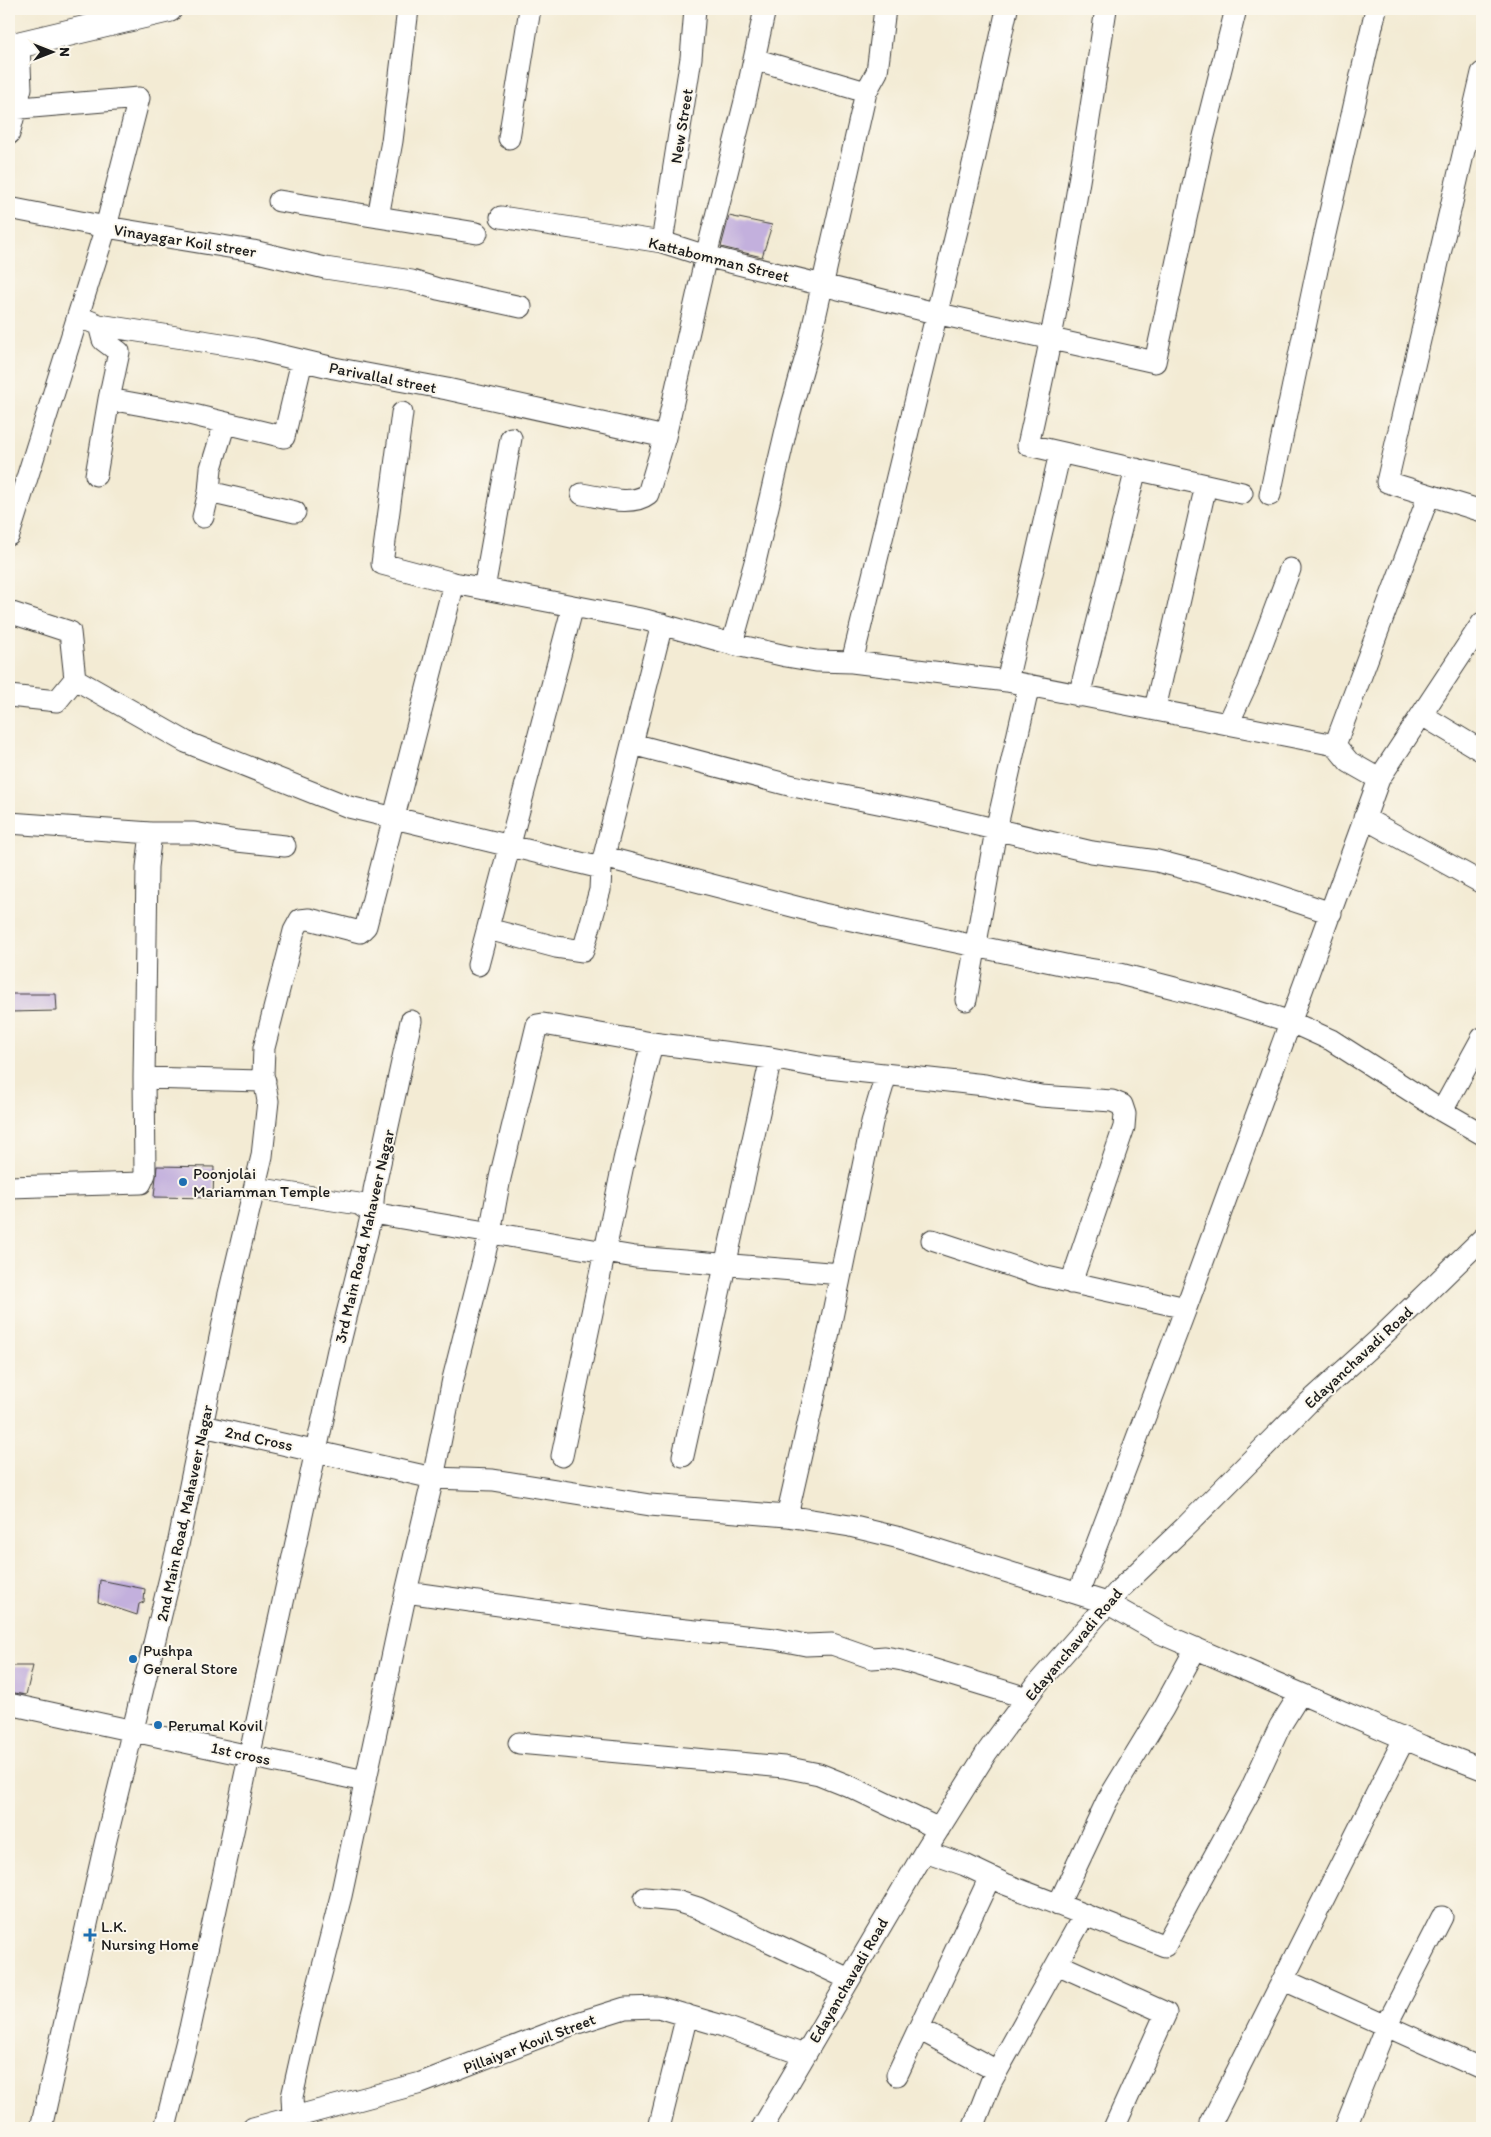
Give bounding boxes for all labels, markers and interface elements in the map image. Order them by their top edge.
north arrow [28,28,78,78]
text: N [56,47,73,57]
street label: New Street [666,87,697,165]
street label: Vinayagar Koil streer [112,220,258,261]
street label: Kattabomman Street [647,233,791,286]
street label: Parivallal street [327,358,438,397]
street label: 3rd Main Road, Mahaveer Nagar [331,1127,399,1345]
place label: Poonjolai Mariamman Temple [193,1164,330,1201]
marker: Poonjolai Mariamman Temple [177,1176,189,1188]
street label: Edayanchavadi Road [1300,1302,1417,1413]
street label: 2nd Main Road, Mahaveer Nagar [152,1402,217,1623]
street label: 2nd Cross [223,1422,294,1455]
street label: Edayanchavadi Road [1021,1584,1126,1705]
place label: Pushpa General Store [143,1641,238,1678]
marker: Pushpa General Store [127,1653,139,1665]
place label: Perumal Kovil [168,1716,264,1735]
marker: Perumal Kovil [152,1719,164,1731]
street label: 1st cross [209,1738,272,1769]
street label: Edayanchavadi Road [805,1914,892,2046]
place label: L.K. Nursing Home [101,1917,199,1954]
marker: L.K. Nursing Home [83,1928,97,1942]
street label: Pillaiyar Kovil Street [460,2009,598,2077]

